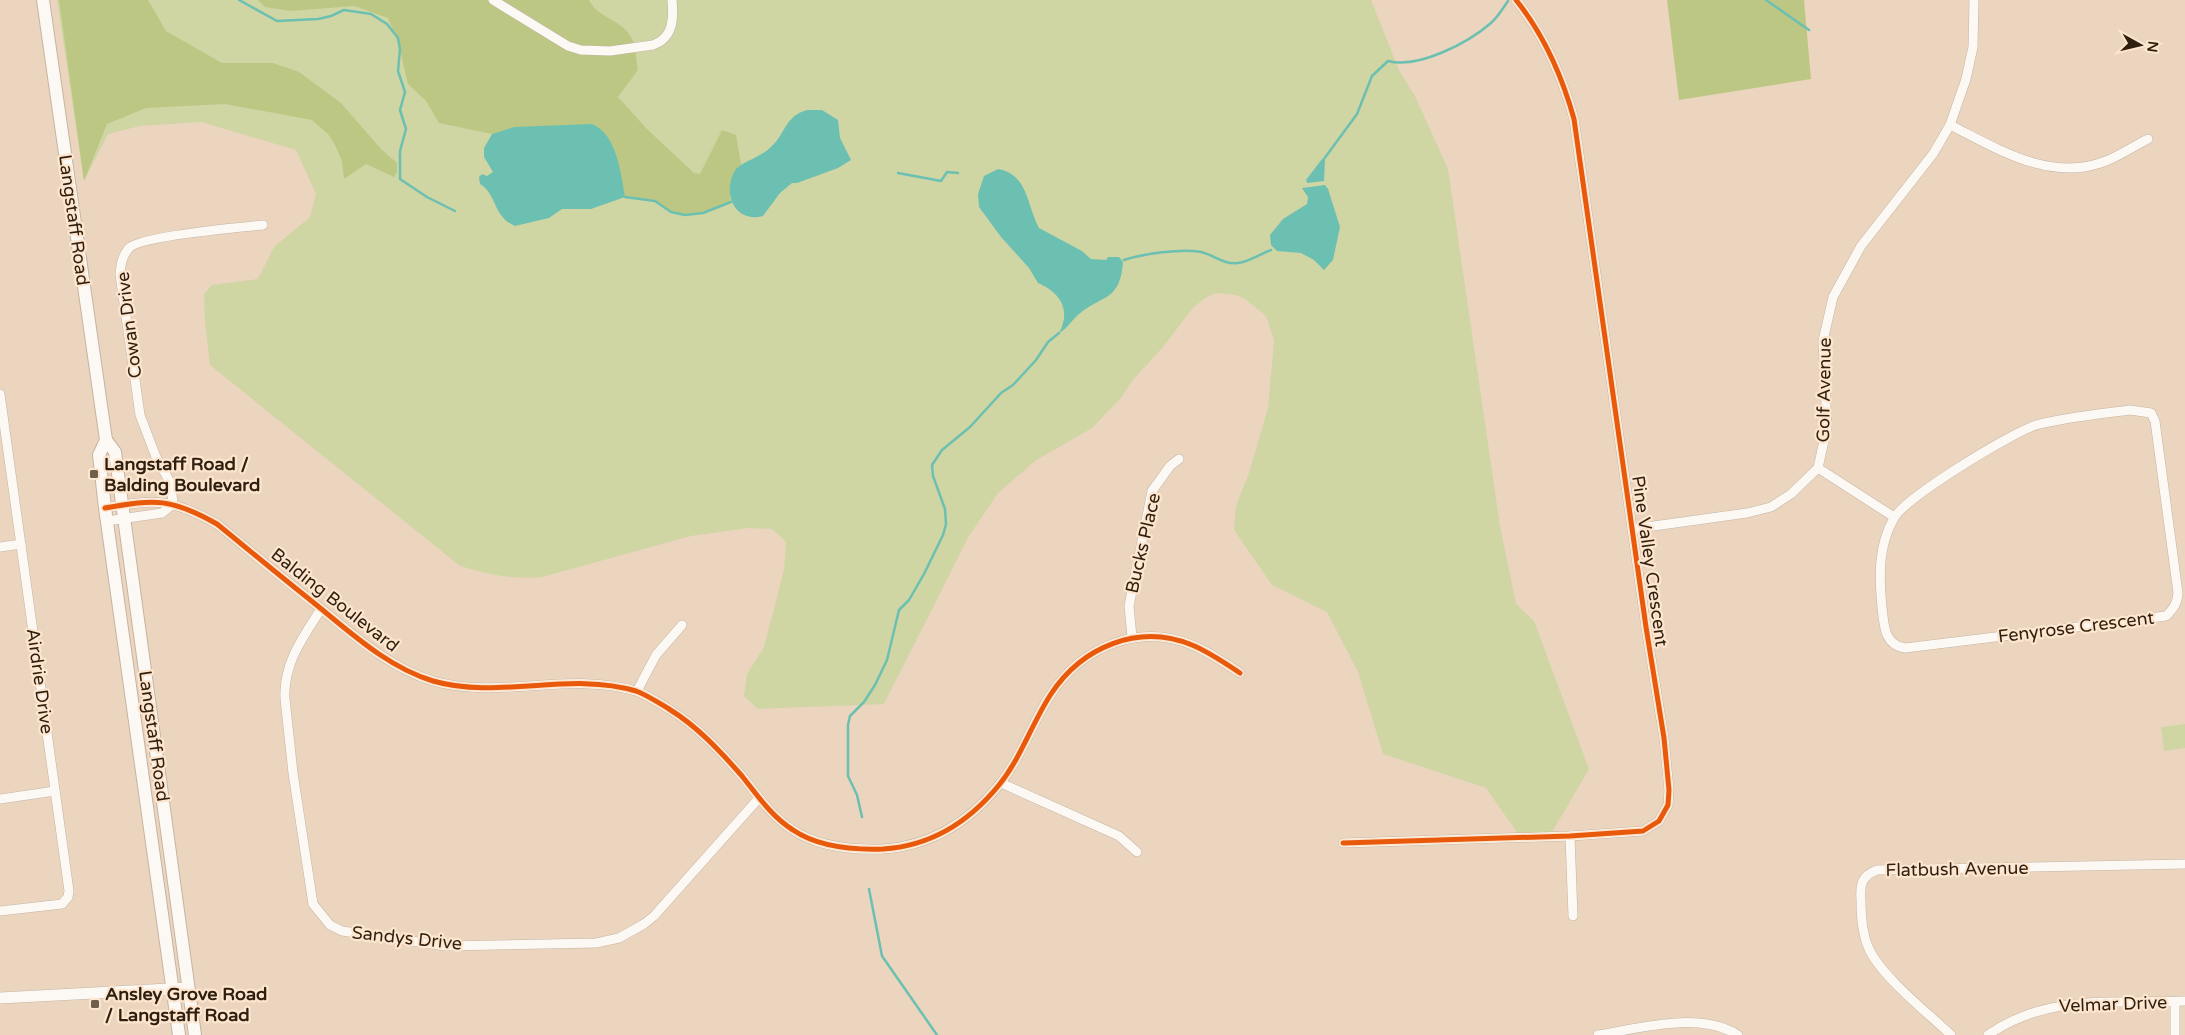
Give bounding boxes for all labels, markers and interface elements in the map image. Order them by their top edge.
north arrow [2115,20,2165,70]
text: N [2143,40,2162,53]
street label: Langstaff Road [54,153,94,287]
street label: Cowan Drive [112,270,146,380]
street label: Golf Avenue [1812,337,1836,443]
place label: Langstaff Road / Balding Boulevard [104,453,260,496]
marker: Langstaff Road / Balding Boulevard [88,468,100,480]
street label: Pine Valley Crescent [1627,474,1673,648]
street label: Bucks Place [1121,491,1165,595]
street label: Balding Boulevard [267,543,403,657]
street label: Fenyrose Crescent [1997,606,2155,647]
street label: Airdrie Drive [22,627,58,735]
street label: Langstaff Road [134,669,174,803]
street label: Flatbush Avenue [1885,857,2029,881]
street label: Sandys Drive [351,921,463,955]
place label: Ansley Grove Road / Langstaff Road [105,983,267,1026]
street label: Velmar Drive [2058,991,2168,1017]
marker: Ansley Grove Road / Langstaff Road [89,998,101,1010]

